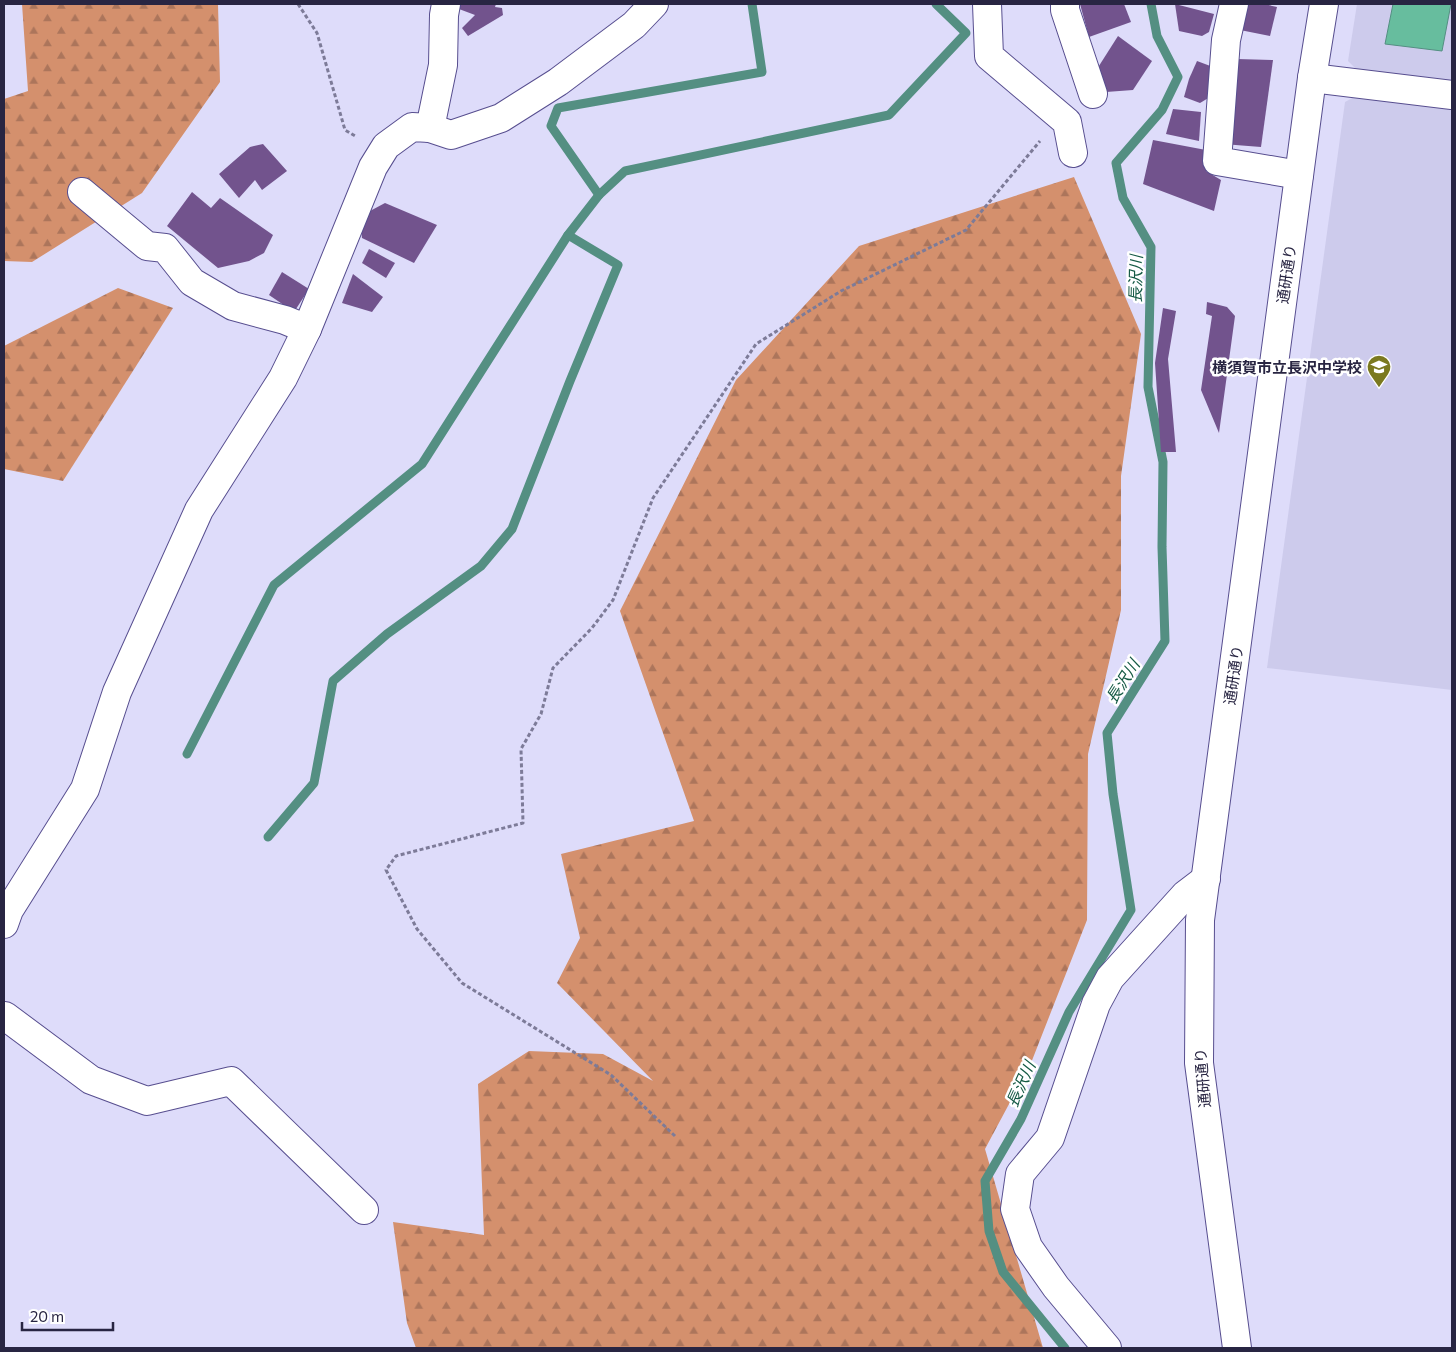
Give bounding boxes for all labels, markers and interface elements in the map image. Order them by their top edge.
street label: 通研通り [1273,243,1299,305]
water label: 長沢川 [1125,253,1145,303]
school or university icon: 横須賀市立長沢中学校 [1366,354,1392,388]
place label: 横須賀市立長沢中学校 [1212,358,1362,376]
street label: 通研通り [1220,644,1246,706]
water label: 長沢川 [1101,654,1144,706]
street label: 通研通り [1190,1047,1214,1109]
water label: 長沢川 [1002,1056,1039,1110]
scale bar [22,1300,114,1332]
text: 20 m [30,1307,64,1325]

